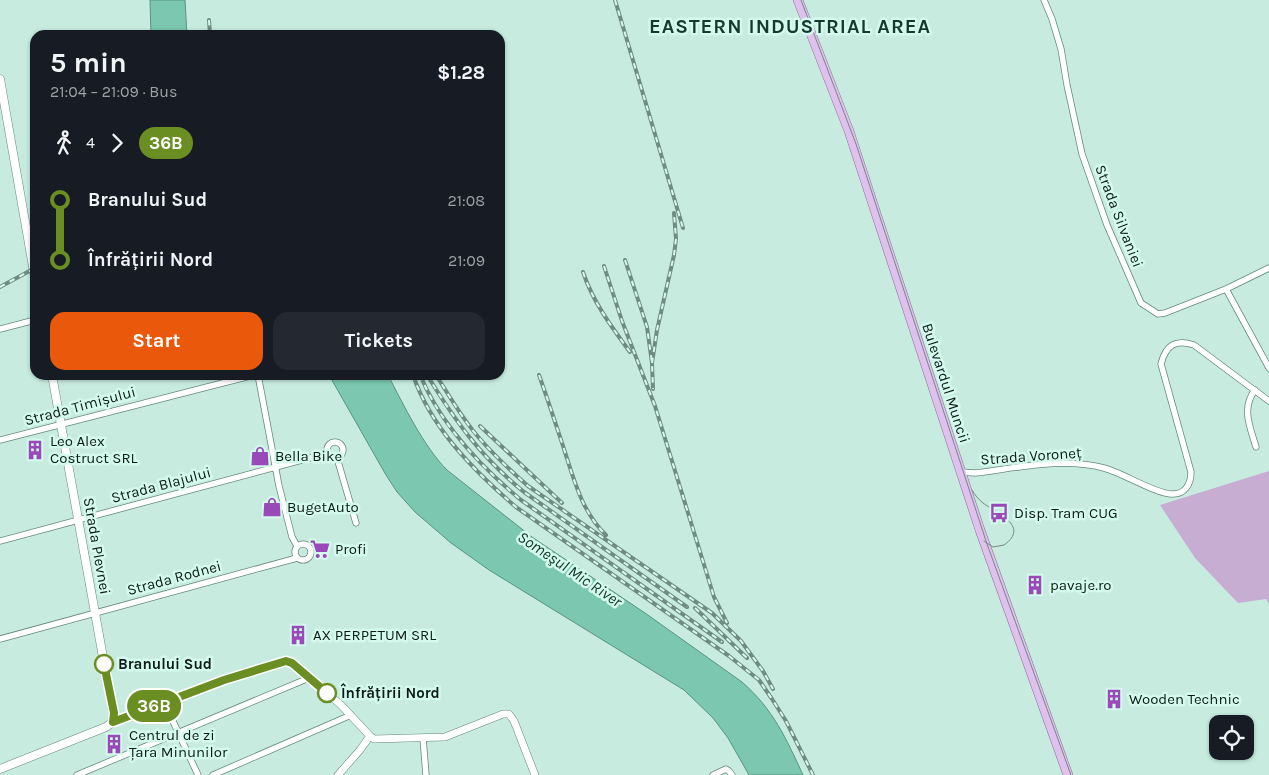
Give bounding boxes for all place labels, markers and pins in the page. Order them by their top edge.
place label: Leo Alex Costruct SRL [50,432,138,467]
building icon: Leo Alex Costruct SRL [24,439,46,461]
shop icon: Bella Bike [249,445,271,467]
place label: Bella Bike [275,447,342,465]
shop icon: BugetAuto [261,496,283,518]
place label: BugetAuto [287,498,359,516]
bus stop icon: Disp. Tram CUG [988,502,1010,524]
place label: Disp. Tram CUG [1014,504,1118,522]
supermarket icon: Profi [309,538,331,560]
place label: Profi [335,540,367,558]
building icon: pavaje.ro [1024,574,1046,596]
place label: pavaje.ro [1050,576,1112,594]
building icon: AX PERPETUM SRL [287,624,309,646]
place label: AX PERPETUM SRL [313,626,436,644]
marker: Branului Sud [94,654,114,674]
place label: Branului Sud [118,655,212,673]
marker: Înfrățirii Nord [317,683,337,703]
place label: Înfrățirii Nord [340,683,440,702]
building icon: Wooden Technic [1103,688,1125,710]
place label: Wooden Technic [1129,690,1240,708]
place label: Centrul de zi Țara Minunilor [129,726,228,761]
building icon: Centrul de zi Țara Minunilor [103,733,125,755]

